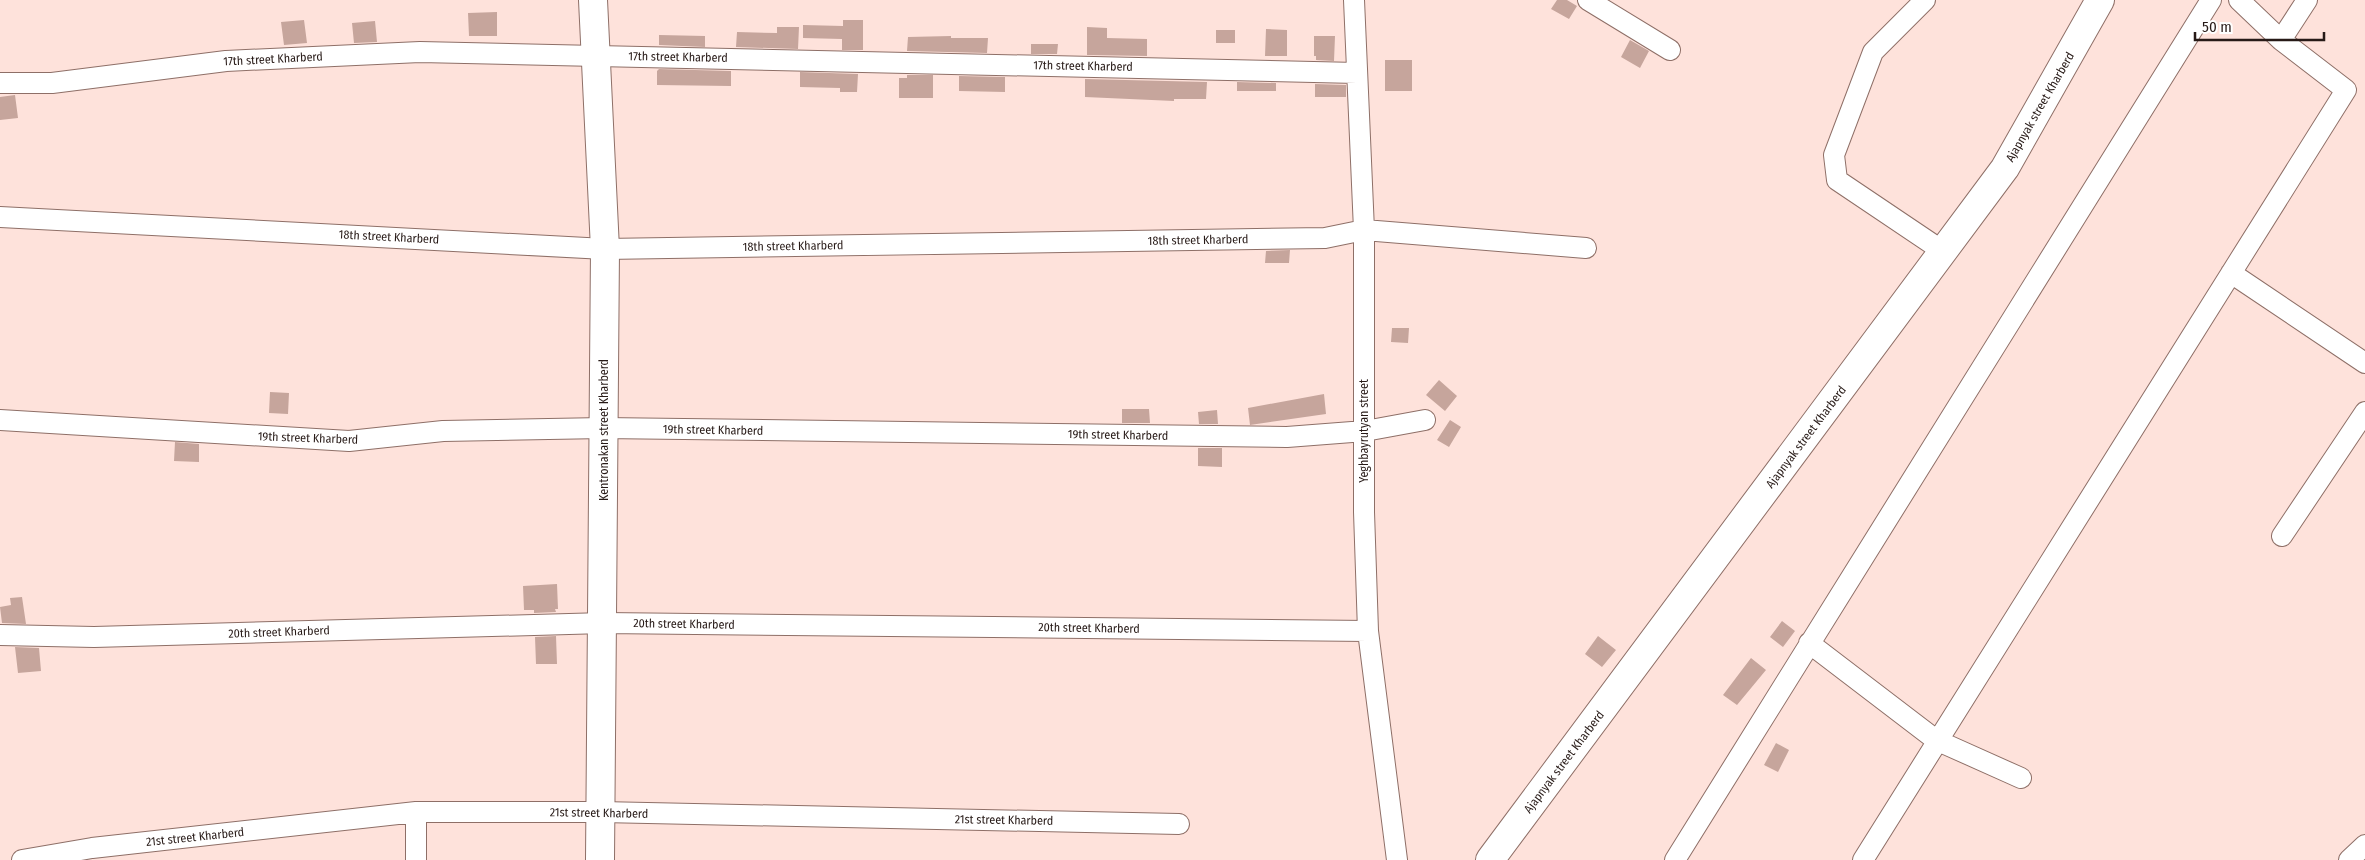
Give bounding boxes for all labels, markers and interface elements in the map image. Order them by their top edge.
scale bar [2195,10,2324,42]
text: 50 m [2202,18,2232,36]
street label: 17th street Kharberd [223,49,323,69]
street label: 17th street Kharberd [628,49,728,65]
street label: Ajapnyak street Kharberd [2003,50,2077,164]
street label: 17th street Kharberd [1033,58,1133,74]
street label: 18th street Kharberd [338,227,440,247]
street label: 18th street Kharberd [1148,232,1248,248]
street label: 18th street Kharberd [743,238,843,254]
street label: Kentronakan street Kharberd [597,359,611,501]
street label: Yeghbayrutyan street [1357,379,1371,483]
street label: Ajapnyak street Kharberd [1763,383,1849,491]
street label: 19th street Kharberd [663,422,763,438]
street label: 19th street Kharberd [1068,427,1168,443]
street label: 19th street Kharberd [258,429,358,447]
street label: 20th street Kharberd [633,616,735,632]
street label: 20th street Kharberd [1038,620,1140,636]
street label: 20th street Kharberd [228,623,330,641]
street label: Ajapnyak street Kharberd [1521,708,1607,816]
street label: 21st street Kharberd [550,805,648,821]
street label: 21st street Kharberd [955,812,1053,828]
street label: 21st street Kharberd [145,825,245,849]

